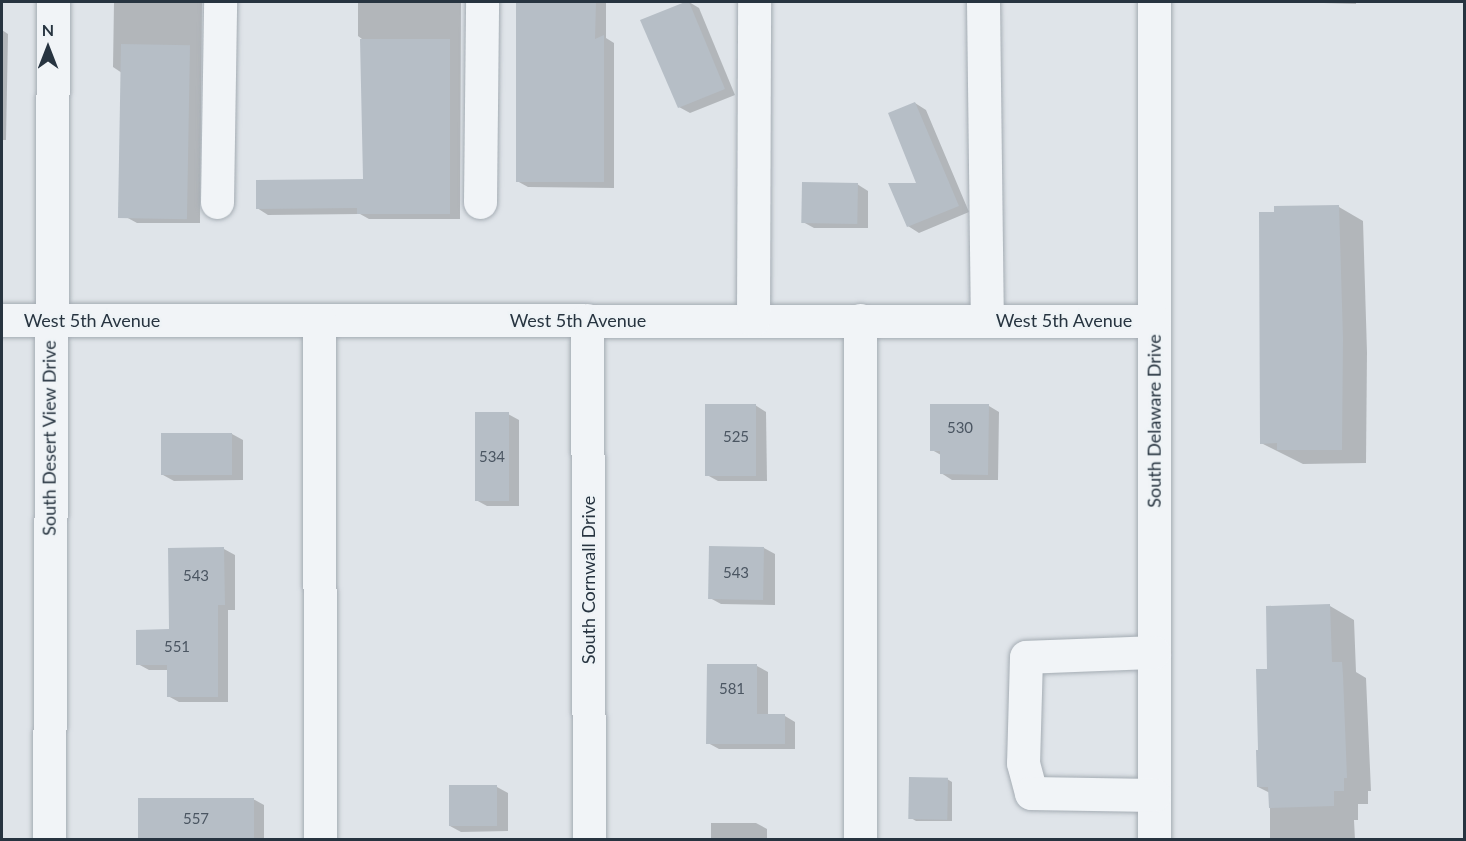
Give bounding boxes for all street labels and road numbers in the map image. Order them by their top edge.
street label: West 5th Avenue [23,309,161,331]
street label: West 5th Avenue [509,309,647,331]
street label: West 5th Avenue [995,309,1133,331]
street label: South Delaware Drive [1143,334,1165,508]
street label: South Desert View Drive [38,340,60,536]
street label: South Cornwall Drive [577,496,599,664]

